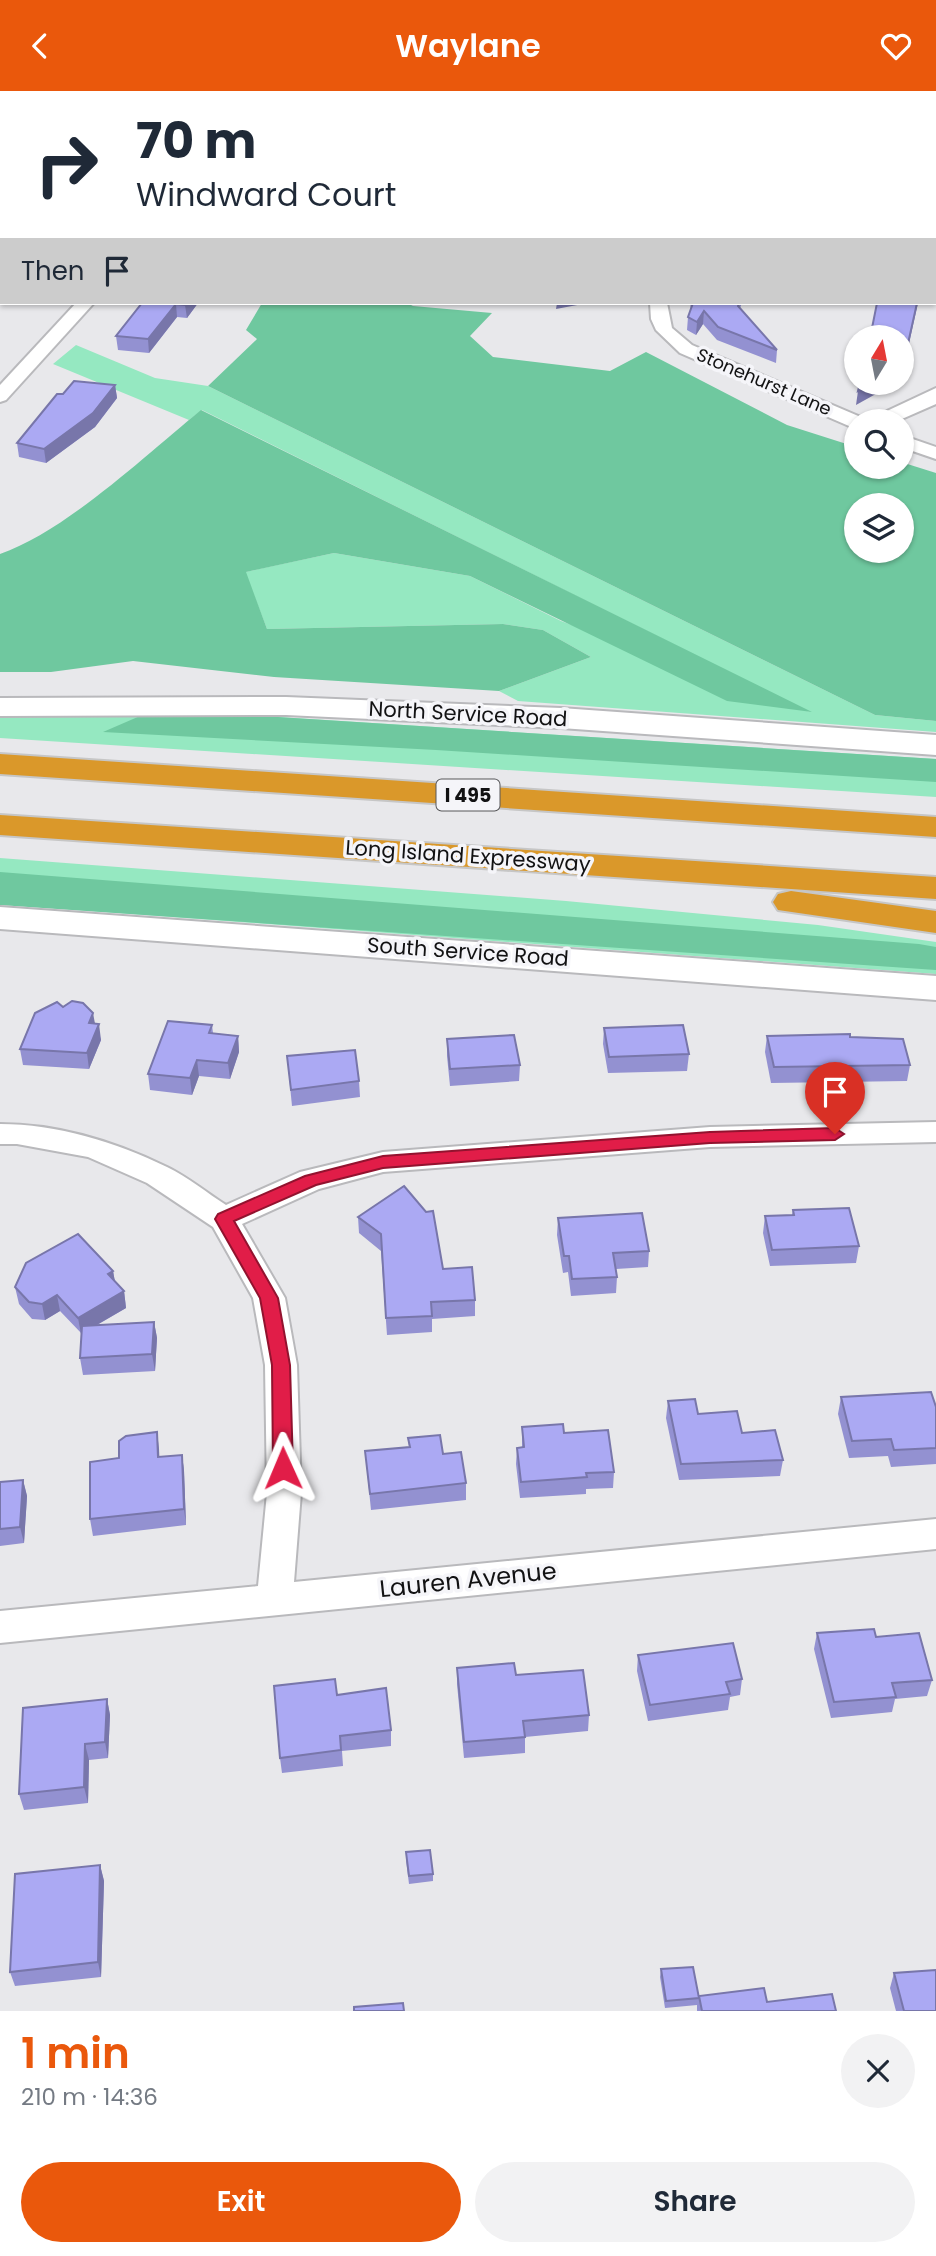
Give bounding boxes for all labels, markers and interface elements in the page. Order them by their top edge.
text: Waylane [395,23,541,68]
icon: back [21,27,59,65]
icon: heart [877,27,915,65]
text: 70 m [136,107,256,175]
icon: right [21,119,112,210]
text: Windward Court [136,172,396,217]
icon: arrive [98,252,136,290]
text: Then [21,253,84,289]
north arrow [844,325,914,395]
map controls [844,325,914,563]
street label: Stonehurst Lane [693,342,836,421]
button: search [844,409,914,479]
button: layers [844,493,914,563]
street label: North Service Road [368,694,568,733]
road number: I 495 [436,779,500,811]
street label: Long Island Expressway [345,832,592,879]
street label: South Service Road [366,930,570,973]
pin [805,1062,865,1134]
icon: arrive [816,1073,854,1111]
position arrow [246,1431,320,1505]
street label: Lauren Avenue [378,1554,558,1605]
text: 1 min [21,2024,130,2083]
button: close [841,2034,915,2108]
text: 210 m · 14:36 [21,2081,158,2113]
button: Exit [21,2162,461,2242]
button: Share [475,2162,915,2242]

